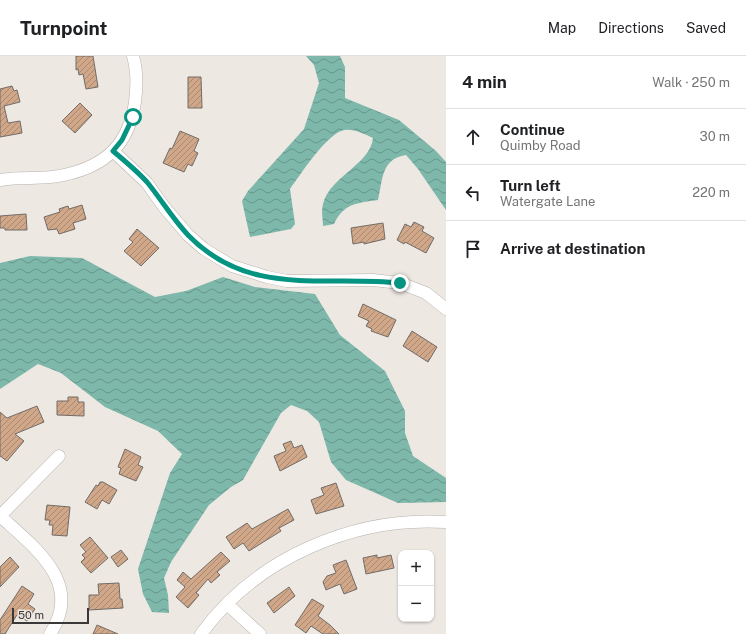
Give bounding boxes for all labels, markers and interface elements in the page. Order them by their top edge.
text: Turnpoint [20,17,107,39]
text: Map [548,20,576,36]
text: Directions [598,20,664,36]
text: Saved [686,20,726,36]
text: 4 min [462,72,507,92]
text: Walk · 250 m [652,75,730,90]
route start [124,108,142,126]
text: Continue [500,121,565,138]
icon: ahead [462,126,484,148]
text: 30 m [700,129,730,144]
text: Quimby Road [500,138,580,153]
text: Turn left [500,177,561,194]
icon: left [462,182,484,204]
text: 220 m [692,185,730,200]
text: Watergate Lane [500,194,595,209]
icon: arrive [462,238,484,260]
text: Arrive at destination [500,240,645,257]
route end [391,274,409,292]
map controls [398,550,434,622]
button: + [398,550,434,586]
button: − [398,586,434,622]
scale bar [12,606,89,625]
text: 50 m [18,609,44,621]

